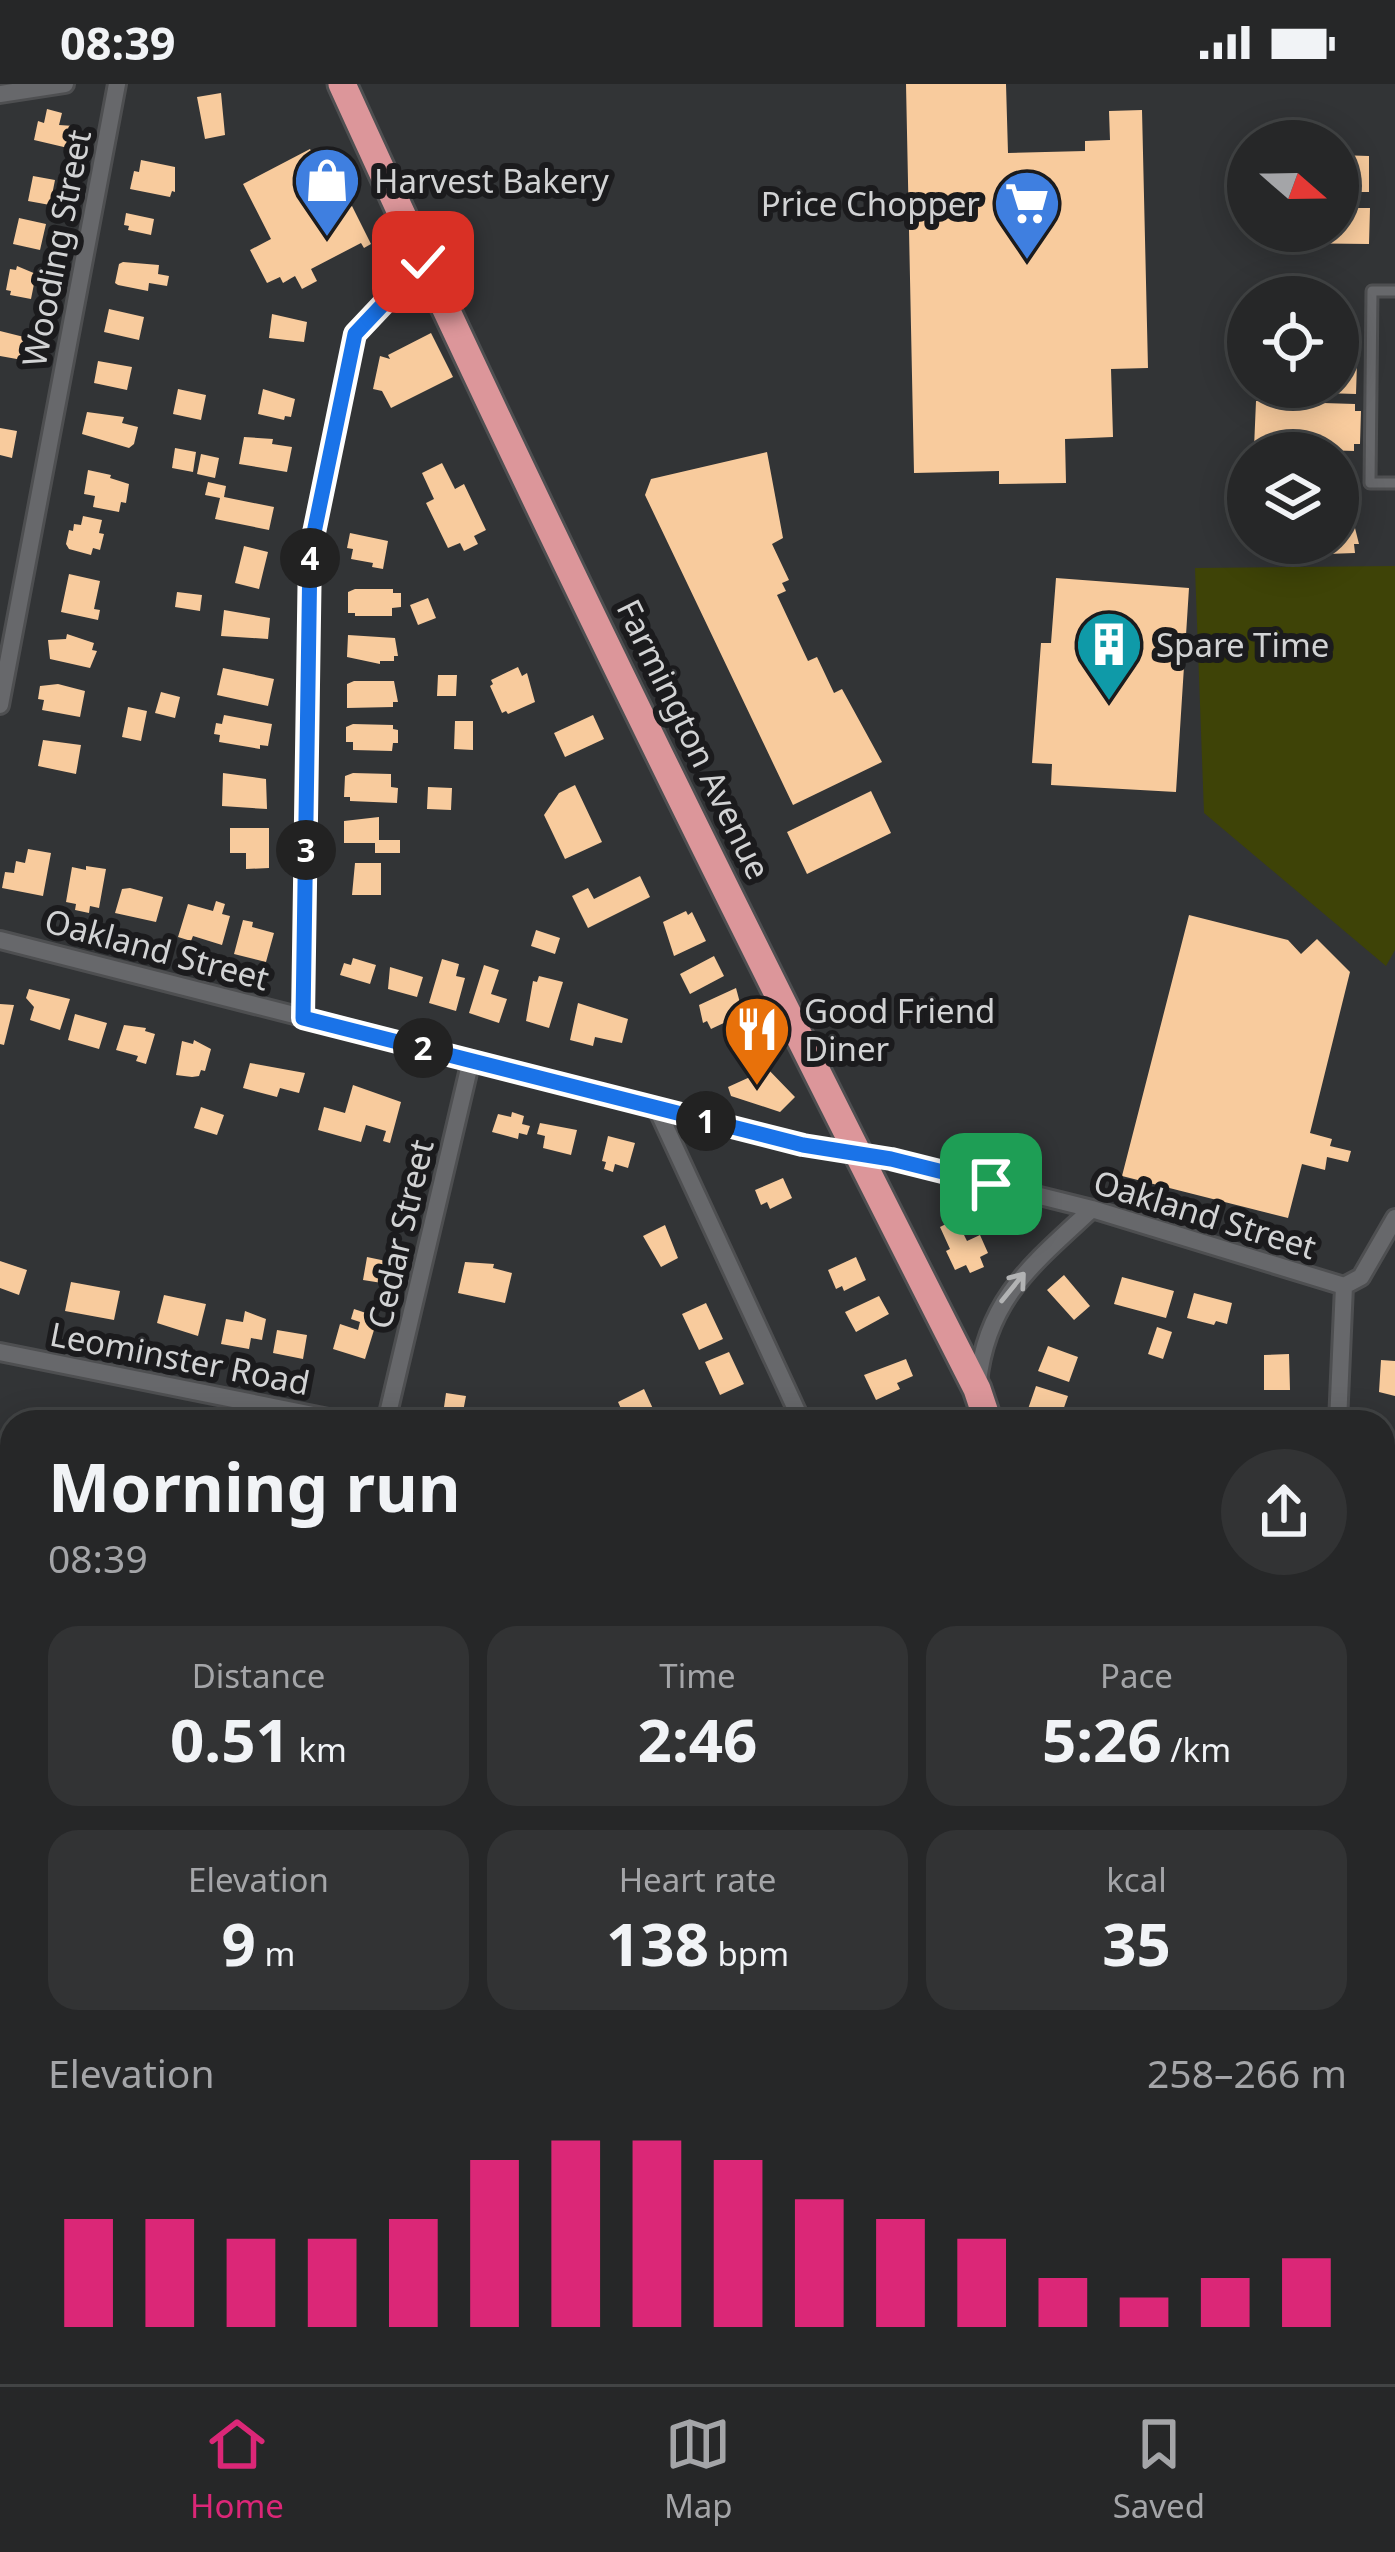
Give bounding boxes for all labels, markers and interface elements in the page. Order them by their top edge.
text: 08:39 [60,12,176,73]
north arrow [1227,120,1359,252]
map controls [1227,120,1359,564]
street label: Wooding Street [11,126,101,370]
shop icon: Harvest Bakery [292,145,362,239]
place label: Harvest Bakery [374,158,609,203]
supermarket icon: Price Chopper [992,168,1062,262]
place label: Price Chopper [761,181,980,226]
pin [372,211,474,313]
icon: check [390,229,456,295]
button: locate [1227,276,1359,408]
button: layers [1227,432,1359,564]
pin: 4 [280,528,340,588]
text: 4 [301,535,319,580]
street label: Farmington Avenue [607,592,781,886]
building icon: Spare Time [1074,609,1144,703]
place label: Spare Time [1156,622,1329,667]
pin: 3 [276,820,336,880]
text: 3 [297,827,315,872]
street label: Oakland Street [40,897,274,1001]
place label: Good Friend Diner [804,988,995,1071]
restaurant icon: Good Friend Diner [722,994,792,1088]
pin: 2 [393,1018,453,1078]
text: 2 [414,1025,432,1070]
pin: 1 [676,1091,736,1151]
text: 1 [697,1098,715,1143]
pin [940,1133,1042,1235]
street label: Cedar Street [356,1135,444,1333]
icon: arrive [958,1151,1024,1217]
street label: Oakland Street [1088,1159,1322,1269]
one-way arrow [999,1272,1027,1303]
street label: Leominster Road [46,1311,314,1405]
text: Morning run [48,1441,461,1531]
button: share [1221,1449,1347,1575]
text: 08:39 [48,1531,148,1584]
text: Distance [192,1653,325,1698]
text: Time [659,1653,736,1698]
text: Pace [1100,1653,1173,1698]
text: 0.51 [170,1698,290,1780]
text: 2:46 [638,1698,757,1780]
text: 5:26 [1042,1698,1162,1780]
text: km [290,1727,347,1772]
text: /km [1162,1727,1231,1772]
text: Elevation [188,1857,329,1902]
text: Heart rate [619,1857,776,1902]
text: kcal [1106,1857,1167,1902]
text: 9 [222,1902,256,1984]
text: 138 [606,1902,709,1984]
text: 35 [1102,1902,1171,1984]
text: m [256,1931,295,1976]
text: bpm [709,1931,789,1976]
text: Elevation [48,2046,215,2099]
text: 258–266 m [1147,2046,1347,2099]
tab: Home [190,2411,284,2528]
tab: Map [664,2411,733,2528]
tab: Saved [1113,2411,1205,2528]

